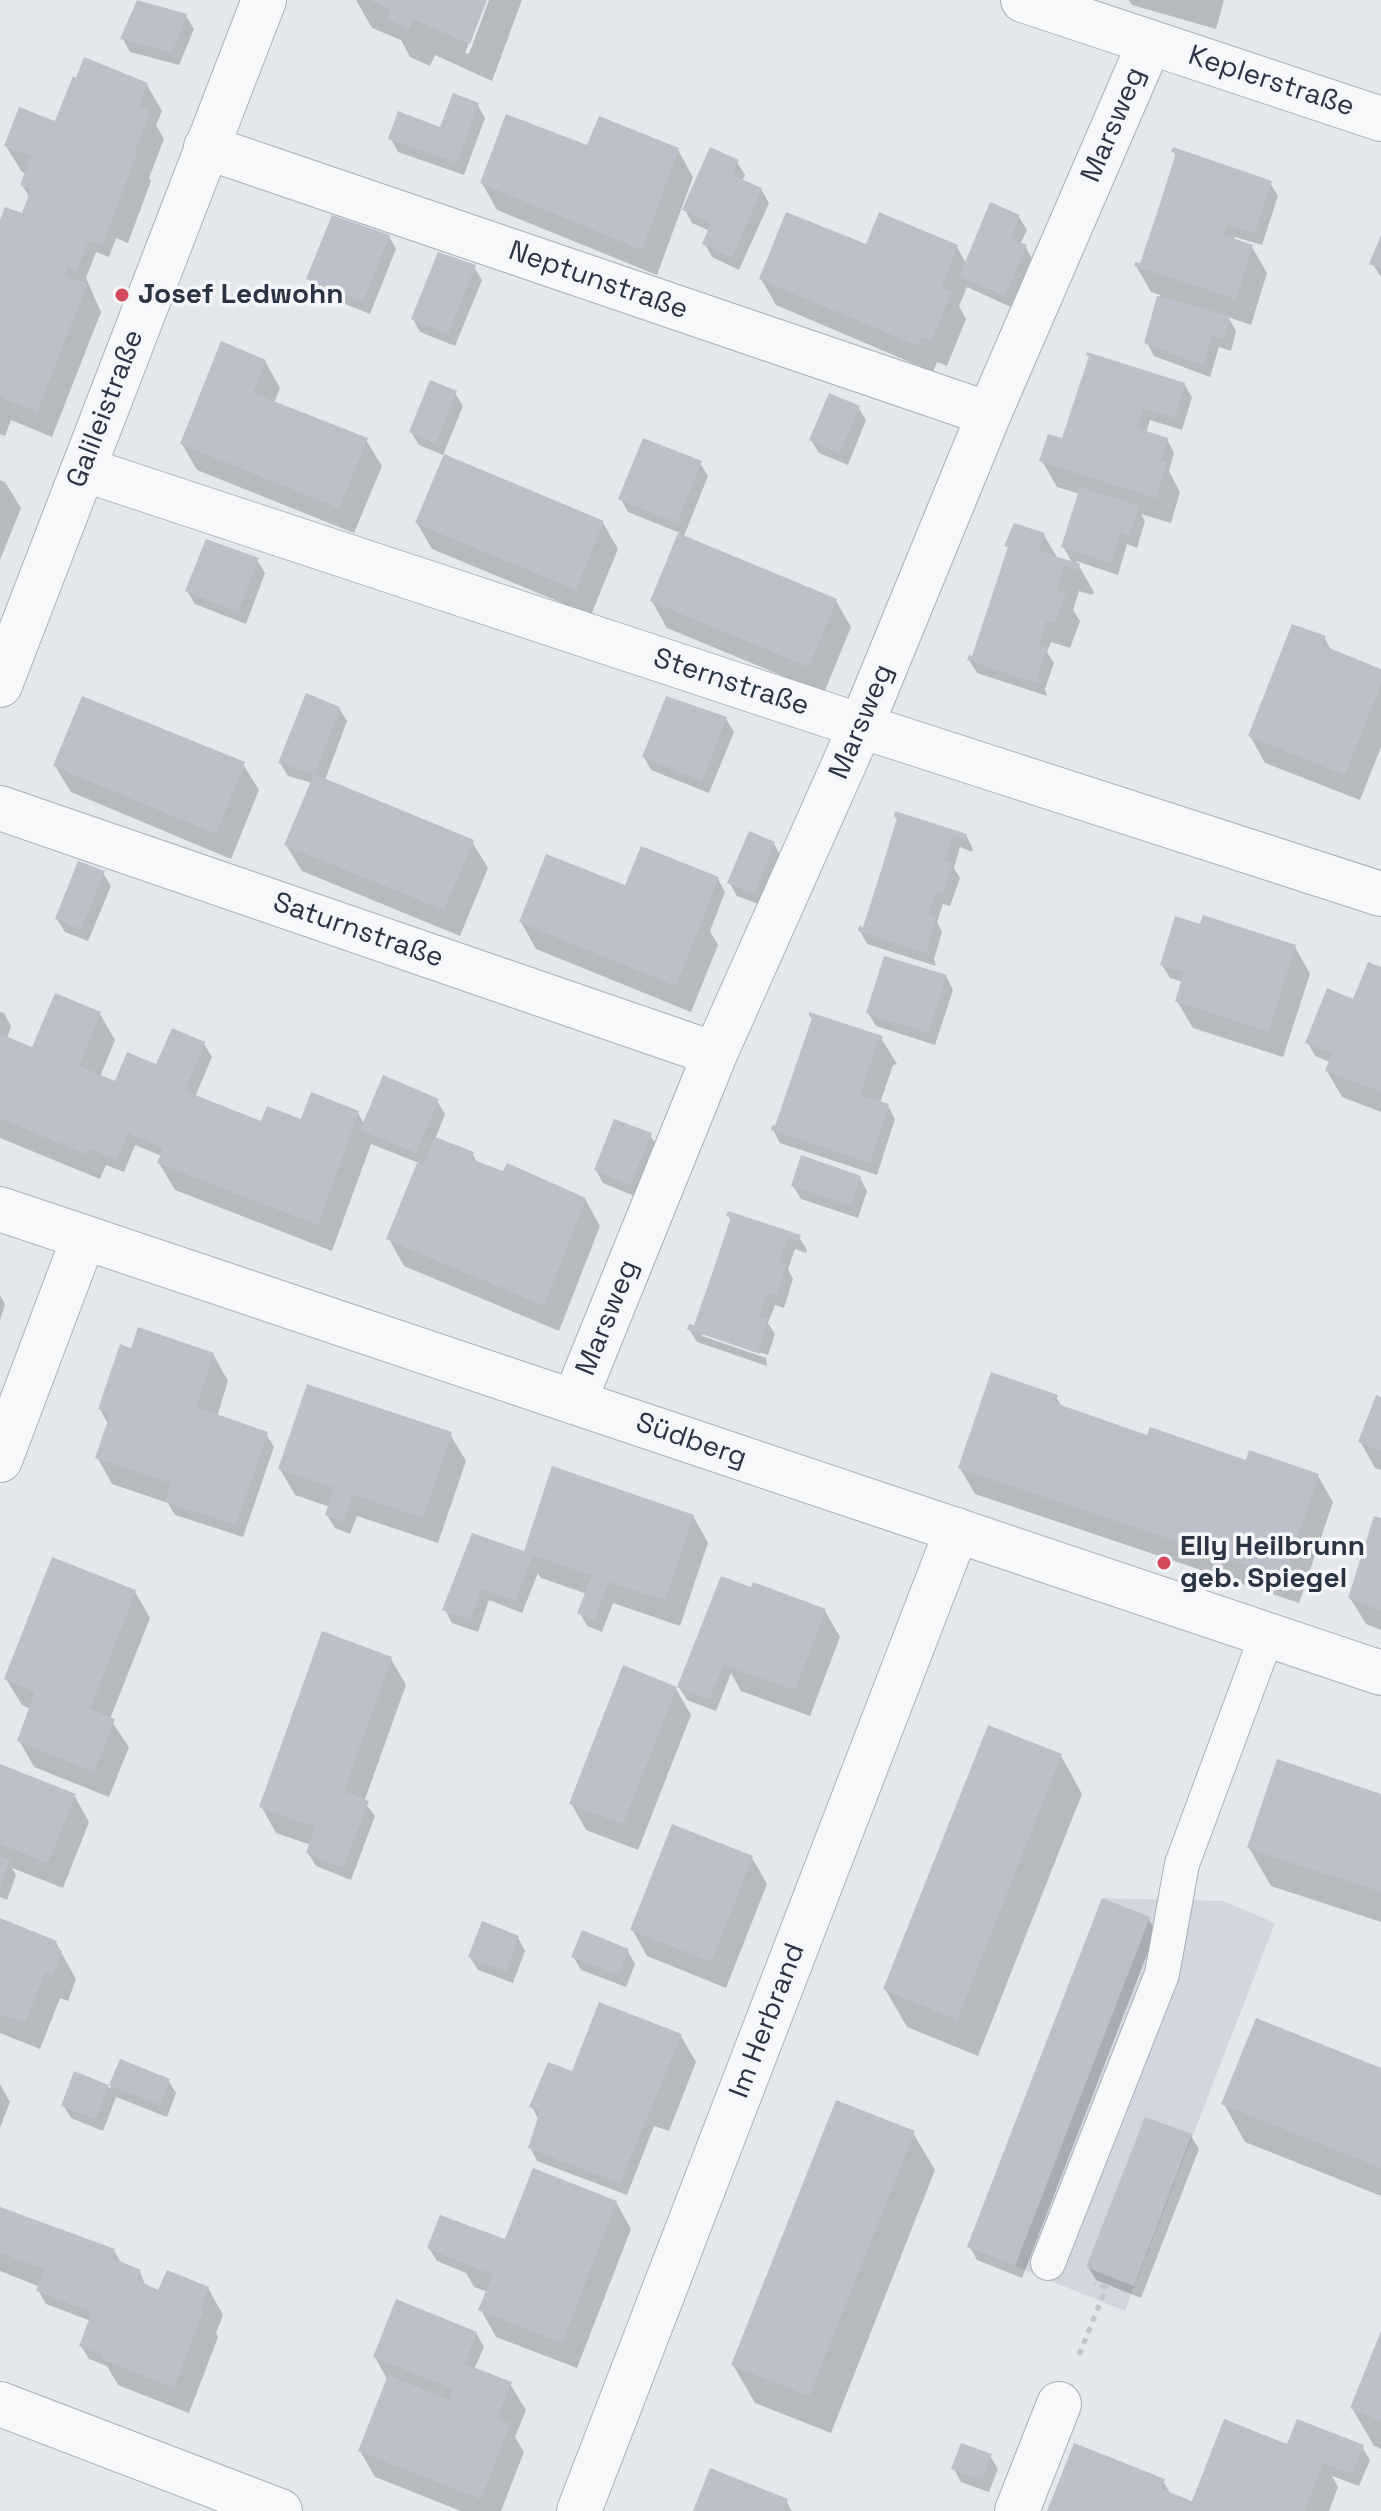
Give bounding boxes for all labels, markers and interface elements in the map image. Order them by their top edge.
street label: Keplerstraße [1184,39,1358,125]
street label: Marsweg [1075,62,1153,188]
street label: Neptunstraße [504,235,692,327]
place label: Josef Ledwohn [138,278,344,312]
marker: Josef Ledwohn [113,286,131,304]
street label: Galileistraße [61,325,151,493]
street label: Sternstraße [649,642,813,724]
street label: Marsweg [823,659,901,785]
street label: Saturnstraße [268,886,448,976]
street label: Marsweg [570,1255,646,1381]
street label: Südberg [631,1406,751,1476]
place label: Elly Heilbrunn geb. Spiegel [1180,1530,1365,1596]
marker: Elly Heilbrunn geb. Spiegel [1155,1554,1173,1572]
street label: Im Herbrand [723,1939,813,2103]

